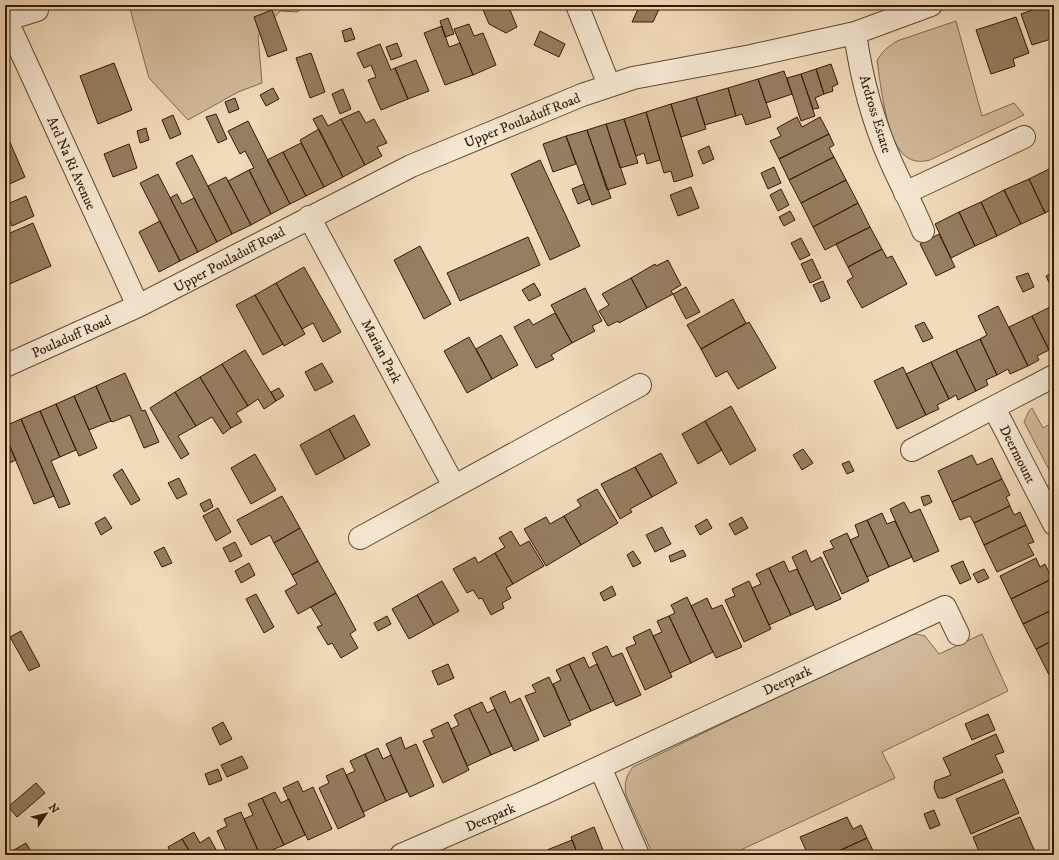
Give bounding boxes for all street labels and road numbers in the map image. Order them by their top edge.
street label: Ardross Estate [855,73,896,156]
street label: Upper Pouladuff Road [462,89,583,152]
street label: Ard Na Ri Avenue [42,114,100,213]
street label: Upper Pouladuff Road [171,223,288,297]
street label: Pouladuff Road [29,311,114,362]
street label: Marian Park [357,316,406,387]
street label: Deermount [995,422,1040,487]
street label: Deerpark [760,662,815,700]
street label: Deerpark [463,799,518,836]

